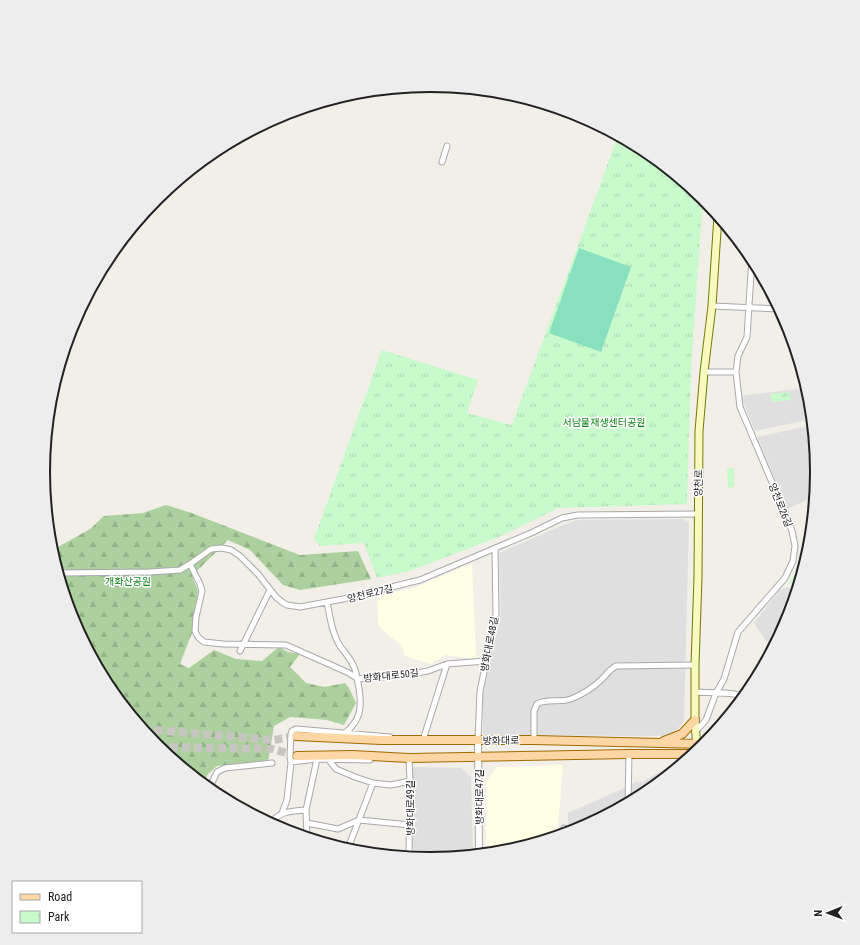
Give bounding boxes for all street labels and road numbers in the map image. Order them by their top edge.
street label: 양천로 [693,469,704,497]
street label: 양천로26길 [767,481,794,529]
street label: 양천로27길 [346,583,394,604]
street label: 방화대로48길 [479,616,500,673]
street label: 방화대로50길 [363,667,419,684]
street label: 방화대로 [483,735,520,746]
street label: 방화대로47길 [474,769,485,825]
street label: 방화대로49길 [405,780,416,836]

